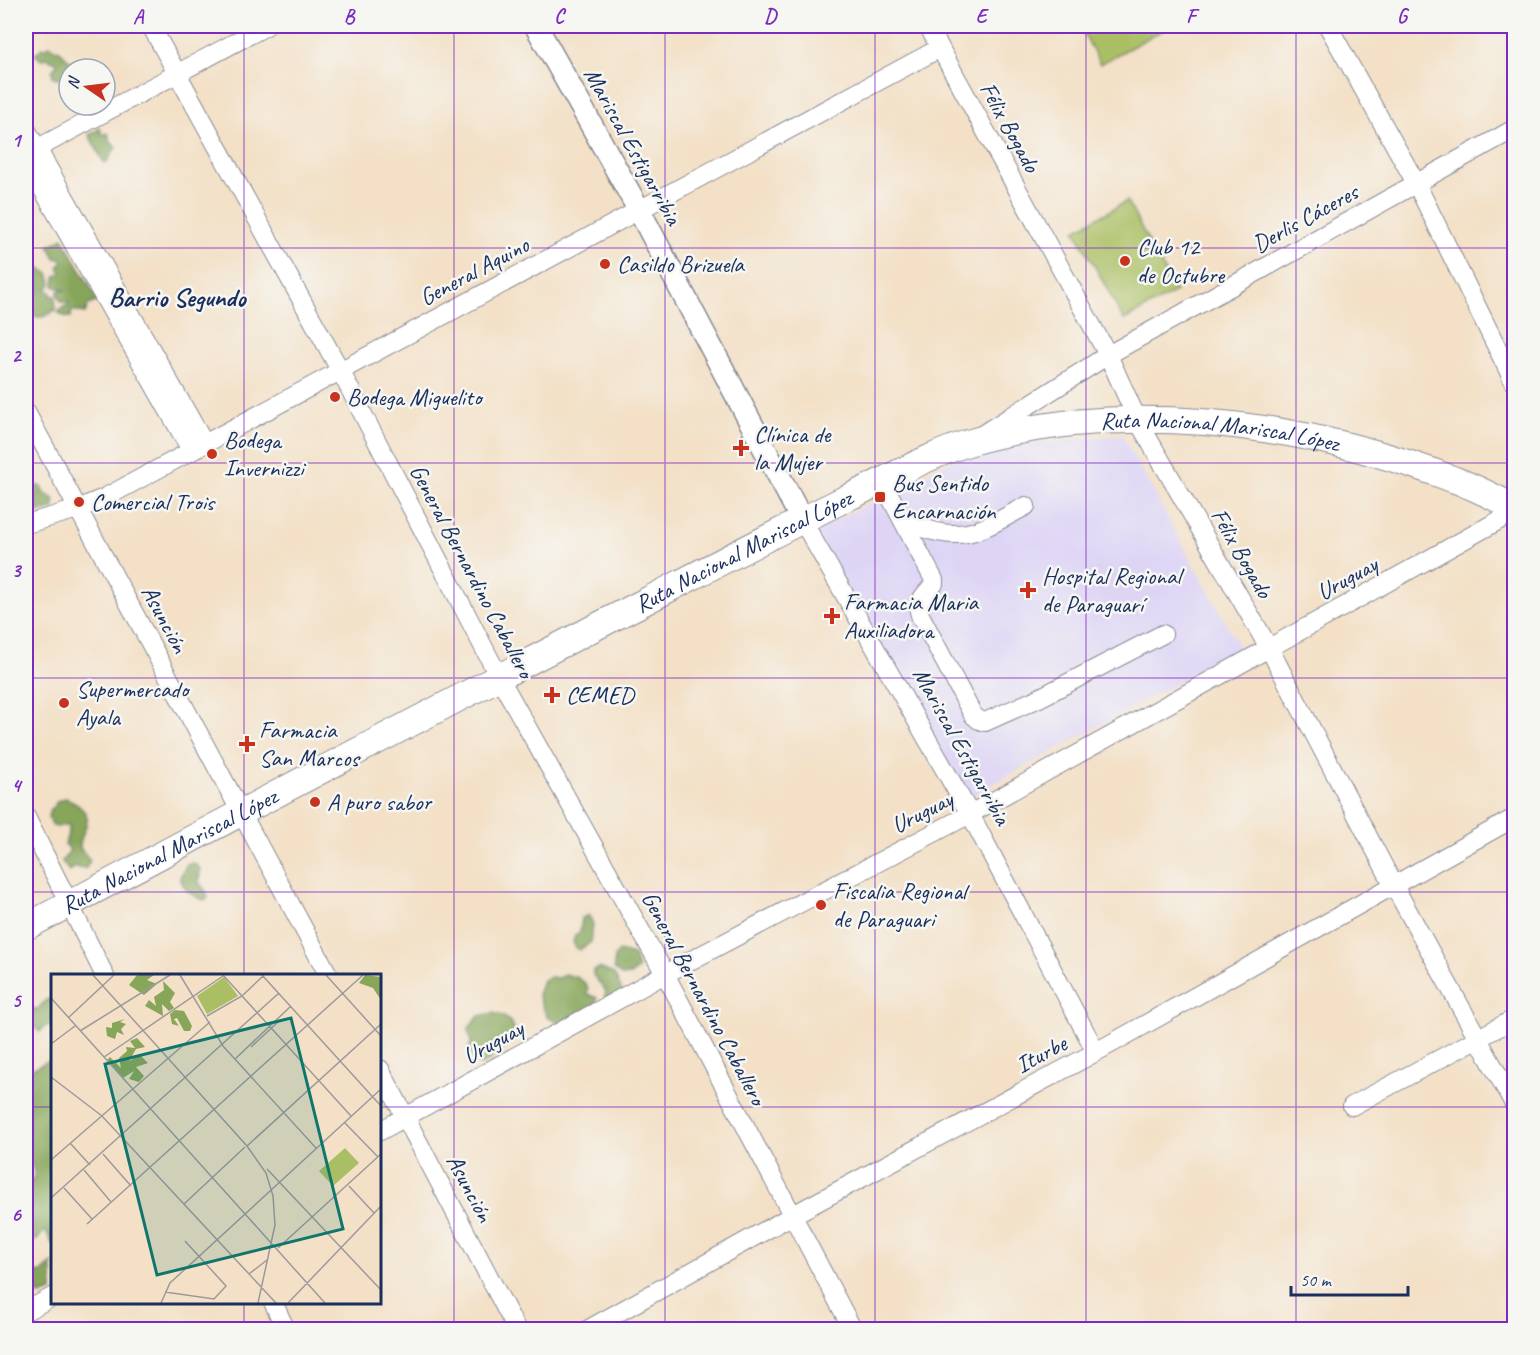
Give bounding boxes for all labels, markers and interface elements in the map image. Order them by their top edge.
text: A [133,4,145,29]
text: B [344,4,356,29]
text: C [554,4,566,29]
text: D [764,4,778,29]
text: E [976,4,990,29]
text: F [1186,4,1200,29]
text: G [1397,4,1410,29]
north arrow [57,57,117,117]
street label: Mariscal Estigarribia [577,62,689,231]
text: N [63,73,85,91]
street label: Félix Bogado [973,77,1048,179]
text: 1 [12,128,23,153]
street label: Derlis Cáceres [1247,176,1365,259]
street label: General Aquino [414,229,535,312]
place label: Club 12 de Octubre [1137,232,1226,290]
place label: Casildo Brizuela [617,249,745,279]
marker: Club 12 de Octubre [1118,254,1132,268]
marker: Casildo Brizuela [598,257,612,271]
district label: Barrio Segundo [109,281,247,314]
text: 2 [12,343,23,368]
place label: Bodega Miguelito [347,382,484,412]
marker: Bodega Miguelito [328,390,342,404]
street label: Ruta Nacional Mariscal López [1100,405,1345,459]
place label: Clínica de la Mujer [754,419,833,477]
place label: Bodega Invernizzi [224,425,307,483]
marker: Clínica de la Mujer [732,439,750,457]
marker: Bodega Invernizzi [205,447,219,461]
street label: General Bernardino Caballero [403,459,542,685]
place label: Bus Sentido Encarnación [892,468,997,526]
street label: Ruta Nacional Mariscal López [630,482,859,619]
place label: Comercial Trois [91,487,216,517]
marker: Bus Sentido Encarnación [873,490,887,504]
marker: Comercial Trois [72,495,86,509]
street label: Félix Bogado [1204,503,1280,604]
street label: Uruguay [1311,548,1384,607]
text: 3 [12,558,23,583]
place label: Hospital Regional de Paraguarí [1042,561,1185,619]
street label: Asunción [135,580,196,659]
marker: Hospital Regional de Paraguarí [1019,581,1037,599]
place label: Farmacia Maria Auxiliadora [844,587,979,645]
marker: Farmacia Maria Auxiliadora [825,609,839,623]
street label: Mariscal Estigarribia [906,662,1018,831]
place label: Supermercado Ayala [76,674,191,732]
place label: CEMED [566,680,636,710]
marker: CEMED [543,686,561,704]
marker: Supermercado Ayala [57,696,71,710]
place label: Farmacia San Marcos [259,715,361,773]
marker: Farmacia San Marcos [240,737,254,751]
text: 4 [12,773,24,798]
street label: Ruta Nacional Mariscal López [56,780,284,921]
street label: Uruguay [886,783,959,840]
place label: A puro sabor [327,787,433,817]
marker: A puro sabor [308,795,322,809]
place label: Fiscalia Regional de Paraguari [833,876,970,934]
street label: General Bernardino Caballero [635,886,774,1112]
marker: Fiscalia Regional de Paraguari [814,898,828,912]
inset map [51,974,381,1304]
text: 5 [12,988,23,1013]
street label: Uruguay [457,1012,530,1071]
street label: Iturbe [1010,1027,1074,1080]
street label: Asunción [440,1149,501,1228]
text: 6 [11,1202,22,1227]
scale bar [1291,1259,1408,1297]
text: 50 m [1300,1269,1333,1291]

